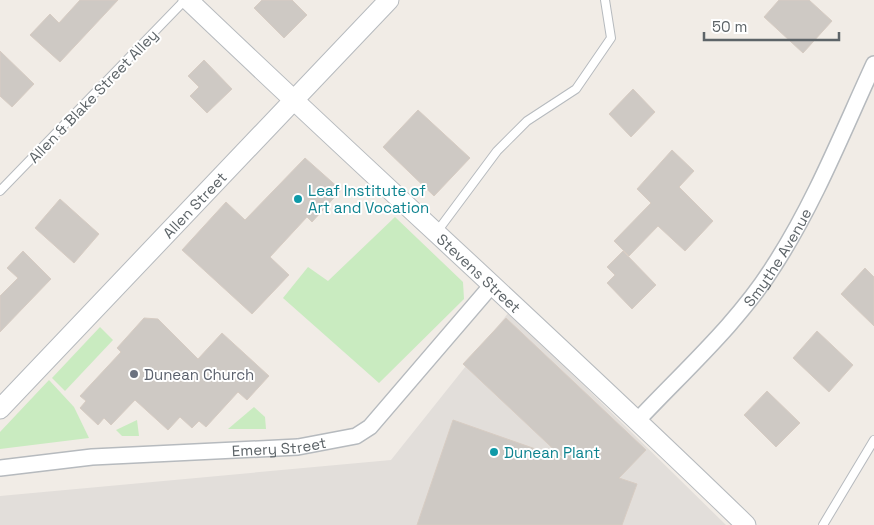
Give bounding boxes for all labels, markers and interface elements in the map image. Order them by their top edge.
scale bar [704,10,839,42]
text: 50 m [712,17,747,36]
street label: Allen & Blake Street Alley [24,25,162,167]
street label: Allen Street [158,167,230,242]
place label: Leaf Institute of Art and Vocation [308,181,429,217]
marker: Leaf Institute of Art and Vocation [292,193,304,205]
street label: Smythe Avenue [739,205,815,310]
street label: Stevens Street [433,229,525,317]
place label: Dunean Church [144,365,254,384]
marker: Dunean Church [128,368,140,380]
street label: Emery Street [231,432,328,460]
place label: Dunean Plant [504,443,600,462]
marker: Dunean Plant [488,446,500,458]

